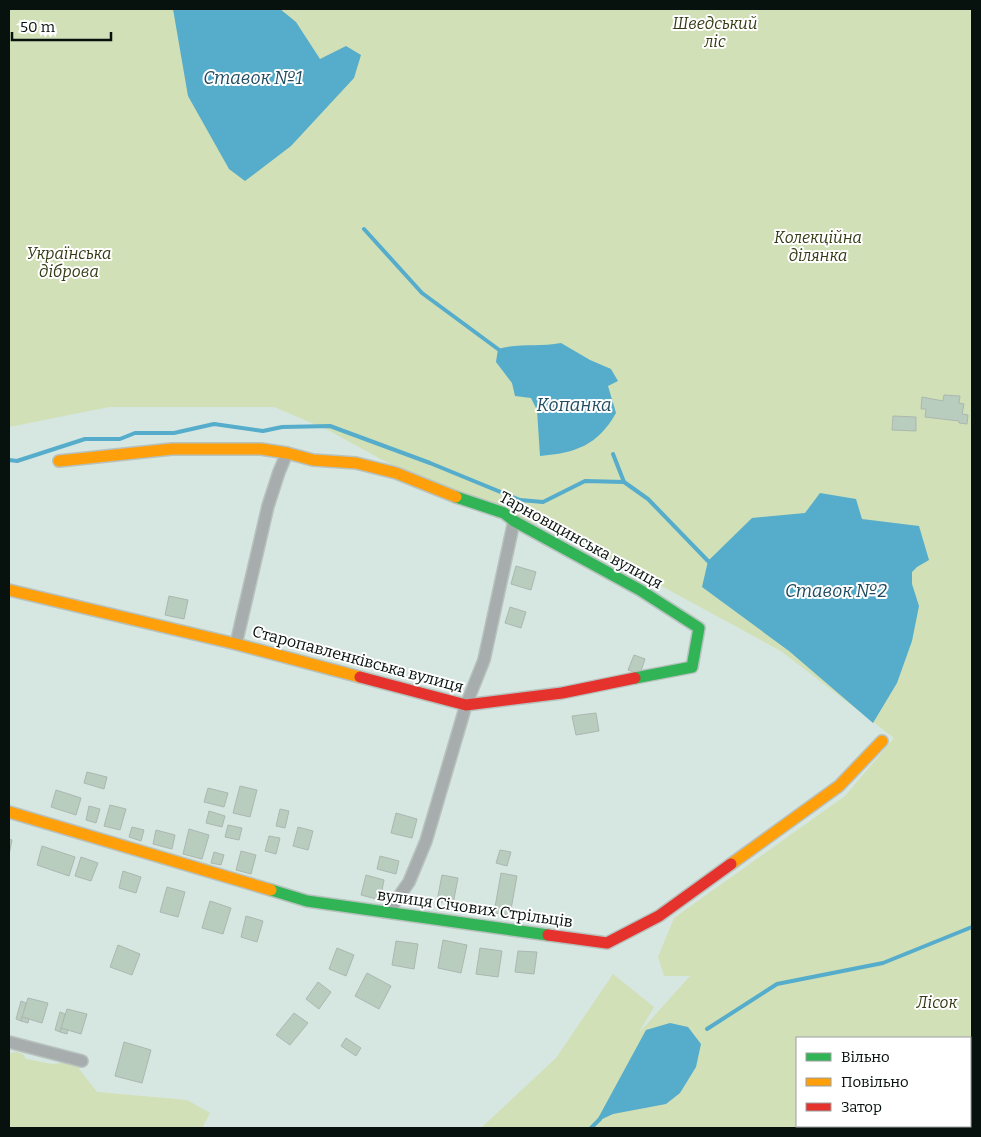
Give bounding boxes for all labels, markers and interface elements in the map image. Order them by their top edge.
scale bar [12,10,111,42]
park label: Шведський ліс [673,14,757,51]
text: 50 m [20,18,56,36]
water label: Ставок №1 [203,67,303,89]
park label: Колекційна ділянка [774,228,862,265]
park label: Українська діброва [27,244,111,281]
water label: Копанка [536,394,612,416]
street label: Тарновщинська вулиця [496,487,666,593]
water label: Ставок №2 [785,580,887,602]
street label: Старопавленківська вулиця [250,622,466,696]
street label: вулиця Січових Стрільців [376,885,574,931]
park label: Лісок [916,993,958,1012]
legend [796,1037,971,1127]
text: Вільно [841,1048,890,1066]
text: Повільно [841,1073,909,1091]
text: Затор [841,1098,882,1116]

